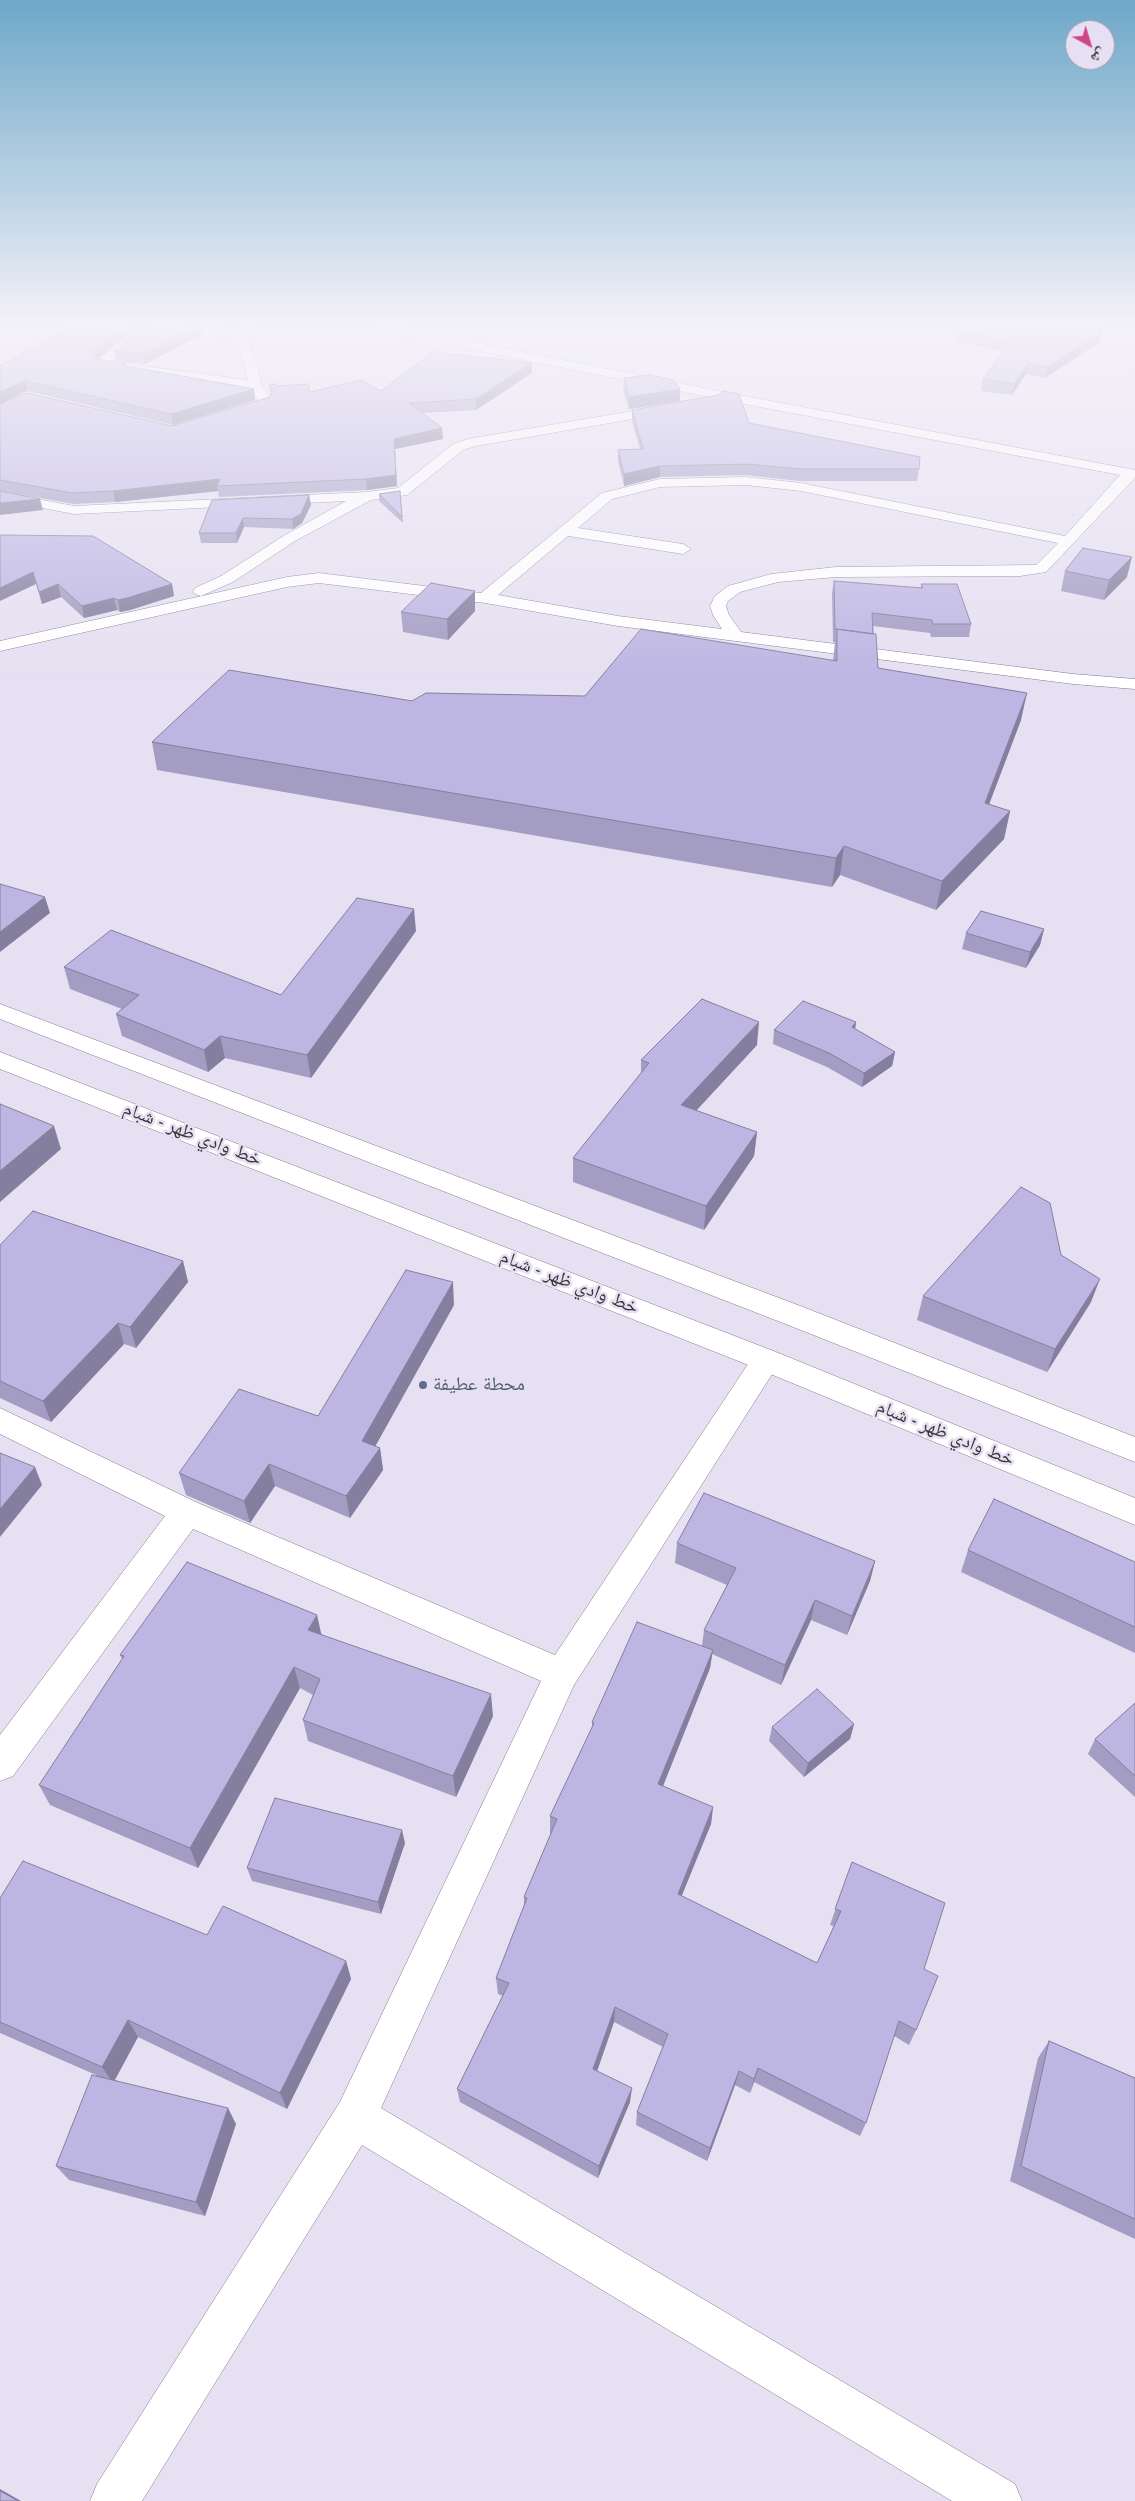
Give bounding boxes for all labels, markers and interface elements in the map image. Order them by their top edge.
north arrow [1065,20,1115,70]
text: ش [1087,43,1111,68]
street label: خط وادي ظهر - شبام [120,1098,264,1172]
street label: خط وادي ظهر - شبام [497,1246,641,1320]
place label: محطة عطيفة [433,1374,525,1396]
marker: محطة عطيفة [417,1379,429,1391]
street label: خط وادي ظهر - شبام [873,1396,1017,1472]

